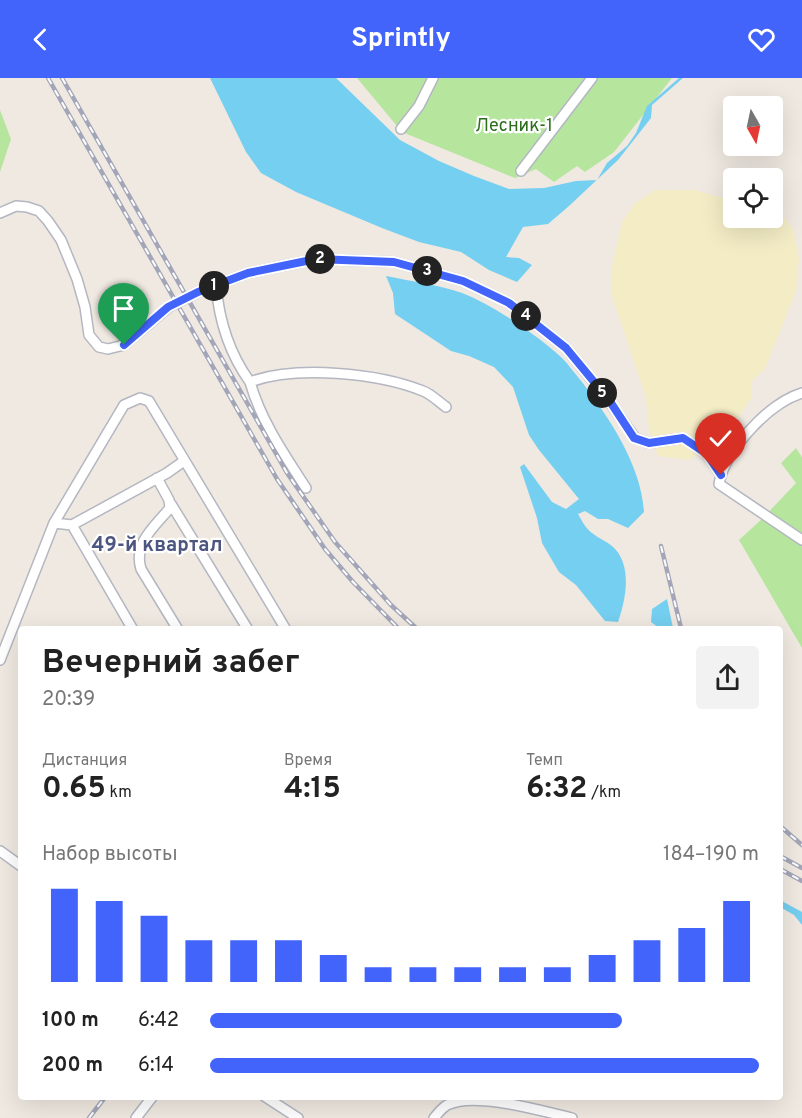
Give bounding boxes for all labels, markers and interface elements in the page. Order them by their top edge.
text: Sprintly [351,22,451,56]
icon: back [24,23,57,56]
icon: heart [745,23,778,56]
north arrow [723,96,783,156]
map controls [723,96,783,228]
park label: Лесник-1 [475,115,553,138]
button: locate [723,168,783,228]
pin: 2 [305,244,335,274]
text: 2 [315,249,325,269]
pin: 3 [412,256,442,286]
text: 3 [422,261,432,281]
pin: 1 [199,271,229,301]
text: 1 [211,276,217,296]
pin [98,283,149,345]
icon: arrive [107,292,140,325]
pin: 4 [511,301,541,331]
text: 4 [521,306,531,326]
pin: 5 [587,378,617,408]
text: 5 [597,383,607,403]
pin [695,413,746,475]
icon: check [704,422,737,455]
district label: 49-й квартал [92,533,222,559]
text: Вечерний забег [42,643,300,685]
button: share [696,646,759,709]
text: 20:39 [42,687,95,713]
text: Дистанция [42,751,127,771]
text: Время [284,751,332,771]
text: Темп [526,751,563,771]
text: 0.65 [42,771,106,808]
text: 4:15 [284,771,341,808]
text: 6:32 [526,771,587,808]
text: km [106,783,132,803]
text: /km [587,783,621,803]
text: Набор высоты [42,842,178,868]
text: 184–190 m [663,842,759,868]
text: 100 m [42,1008,99,1034]
text: 6:42 [138,1008,179,1034]
text: 200 m [42,1053,103,1079]
text: 6:14 [138,1053,174,1079]

